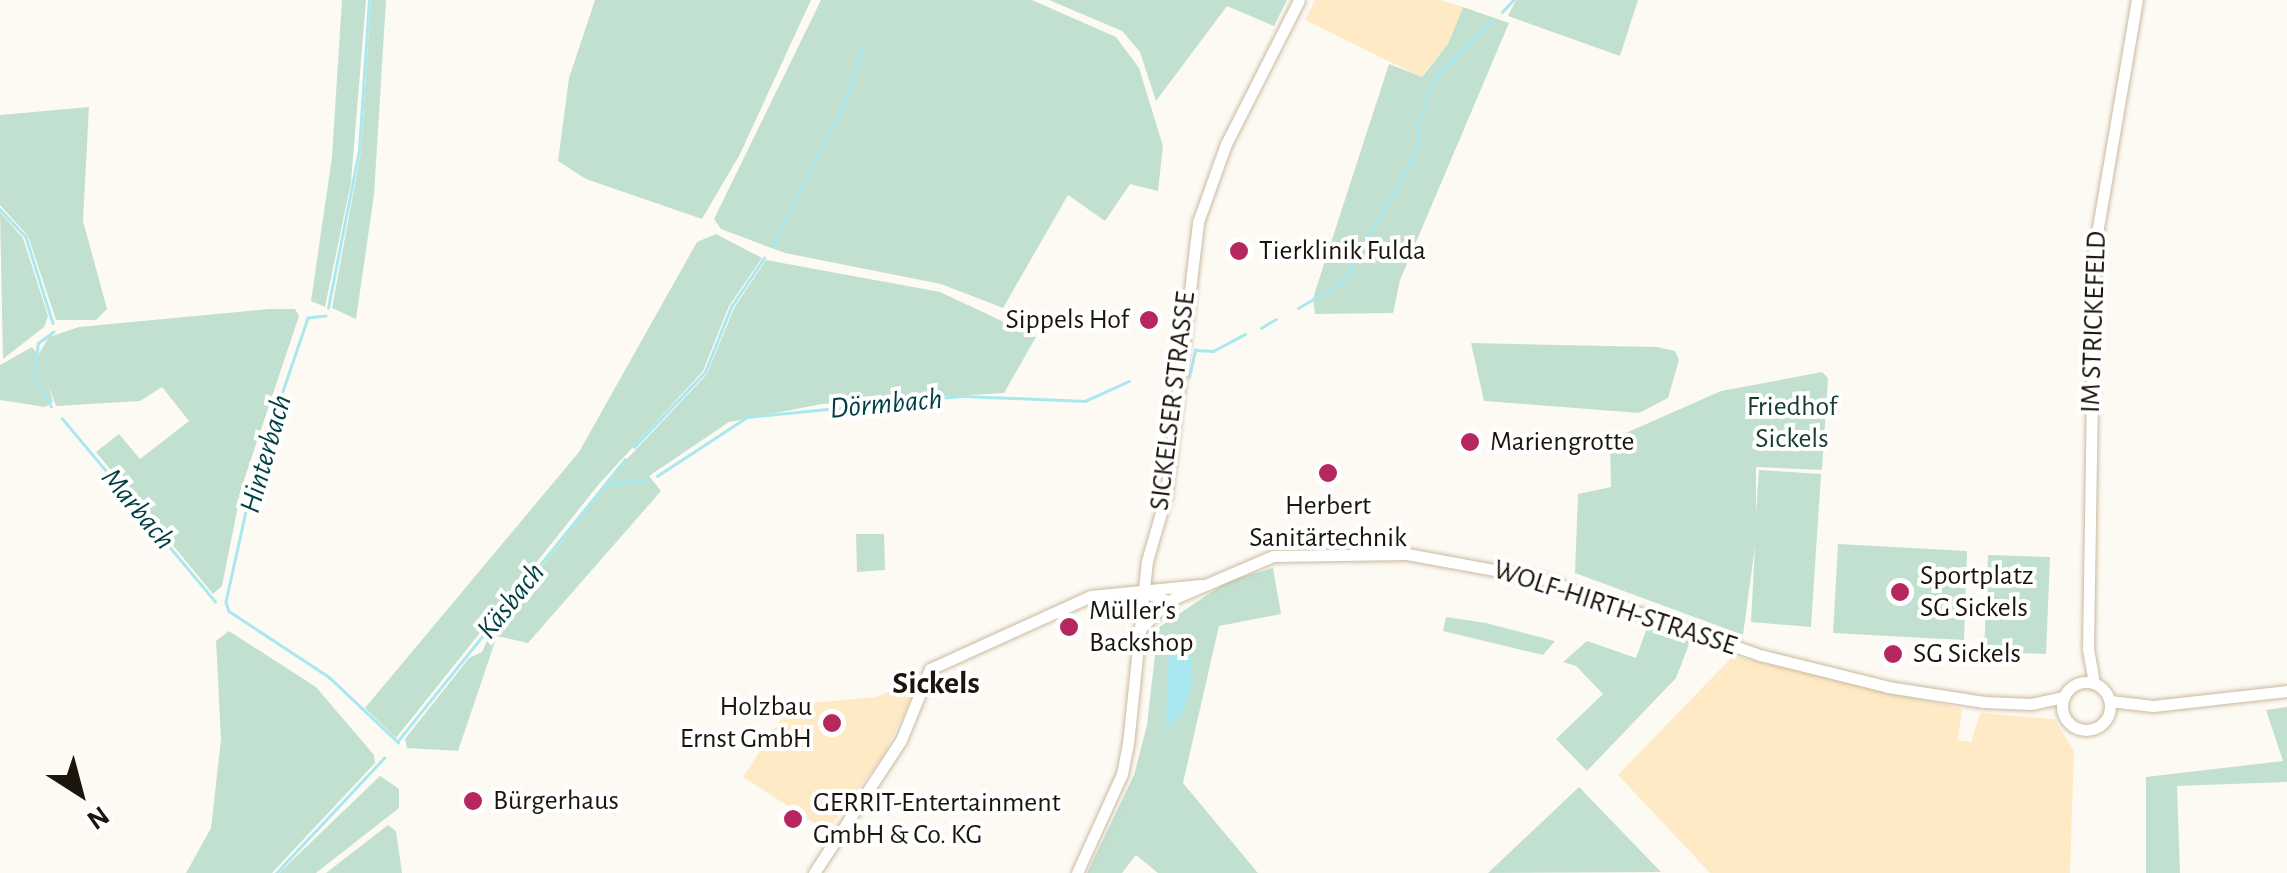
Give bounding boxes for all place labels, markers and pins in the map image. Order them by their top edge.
place label: Tierklinik Fulda [1259,234,1426,268]
marker: Tierklinik Fulda [1228,240,1250,262]
place label: Sippels Hof [1005,303,1129,337]
marker: Sippels Hof [1138,309,1160,331]
place label: Mariengrotte [1490,425,1634,459]
marker: Mariengrotte [1459,431,1481,453]
marker: Herbert Sanitärtechnik [1317,462,1339,484]
place label: Herbert Sanitärtechnik [1249,489,1407,555]
place label: Sportplatz SG Sickels [1920,559,2033,625]
marker: Sportplatz SG Sickels [1889,581,1911,603]
place label: Müller's Backshop [1089,594,1193,660]
marker: Müller's Backshop [1058,616,1080,638]
place label: SG Sickels [1913,637,2021,671]
marker: SG Sickels [1882,643,1904,665]
place label: Holzbau Ernst GmbH [680,690,812,756]
marker: Holzbau Ernst GmbH [821,712,843,734]
place label: Bürgerhaus [493,784,619,818]
place label: GERRIT-Entertainment GmbH & Co. KG [813,786,1061,852]
marker: Bürgerhaus [462,790,484,812]
marker: GERRIT-Entertainment GmbH & Co. KG [782,808,804,830]

